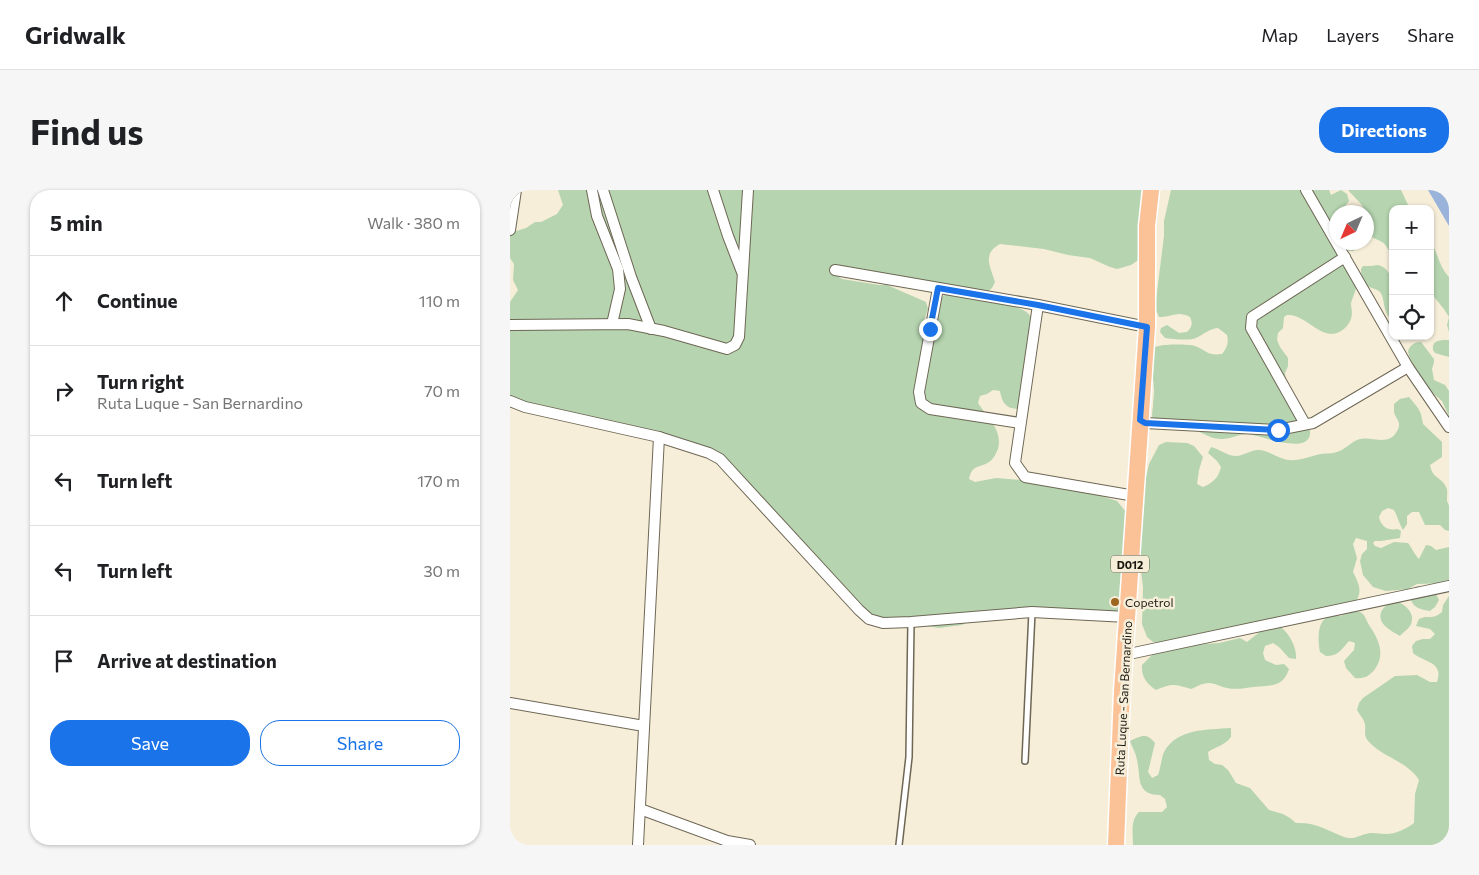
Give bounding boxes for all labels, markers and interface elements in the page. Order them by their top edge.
text: Gridwalk [25,20,126,49]
text: Map [1261,24,1298,46]
text: Layers [1326,24,1379,46]
text: Share [1407,24,1454,46]
button: Directions [1319,107,1449,153]
text: Find us [30,109,144,152]
north arrow [1329,205,1374,250]
map controls [1389,205,1434,340]
button: + [1389,205,1434,250]
text: 5 min [50,210,103,235]
text: Walk · 380 m [367,213,460,232]
button: − [1389,250,1434,295]
icon: ahead [50,287,78,315]
text: Continue [97,289,177,312]
text: 110 m [419,291,460,310]
button: locate [1389,295,1434,340]
route end [919,318,942,341]
text: Turn right [97,370,184,393]
icon: right [50,377,78,405]
text: 70 m [424,381,460,400]
text: Ruta Luque - San Bernardino [97,393,303,412]
route start [1267,419,1290,442]
icon: left [50,467,78,495]
text: Turn left [97,469,172,492]
text: 170 m [417,471,460,490]
road number: D012 [1111,556,1149,572]
icon: left [50,557,78,585]
text: Turn left [97,559,172,582]
text: 30 m [423,561,460,580]
place label: Copetrol [1125,595,1173,609]
marker: Copetrol [1109,596,1121,608]
street label: Ruta Luque - San Bernardino [1112,620,1134,776]
icon: arrive [50,647,78,675]
text: Arrive at destination [97,649,277,672]
button: Save [50,720,250,766]
button: Share [260,720,460,766]

